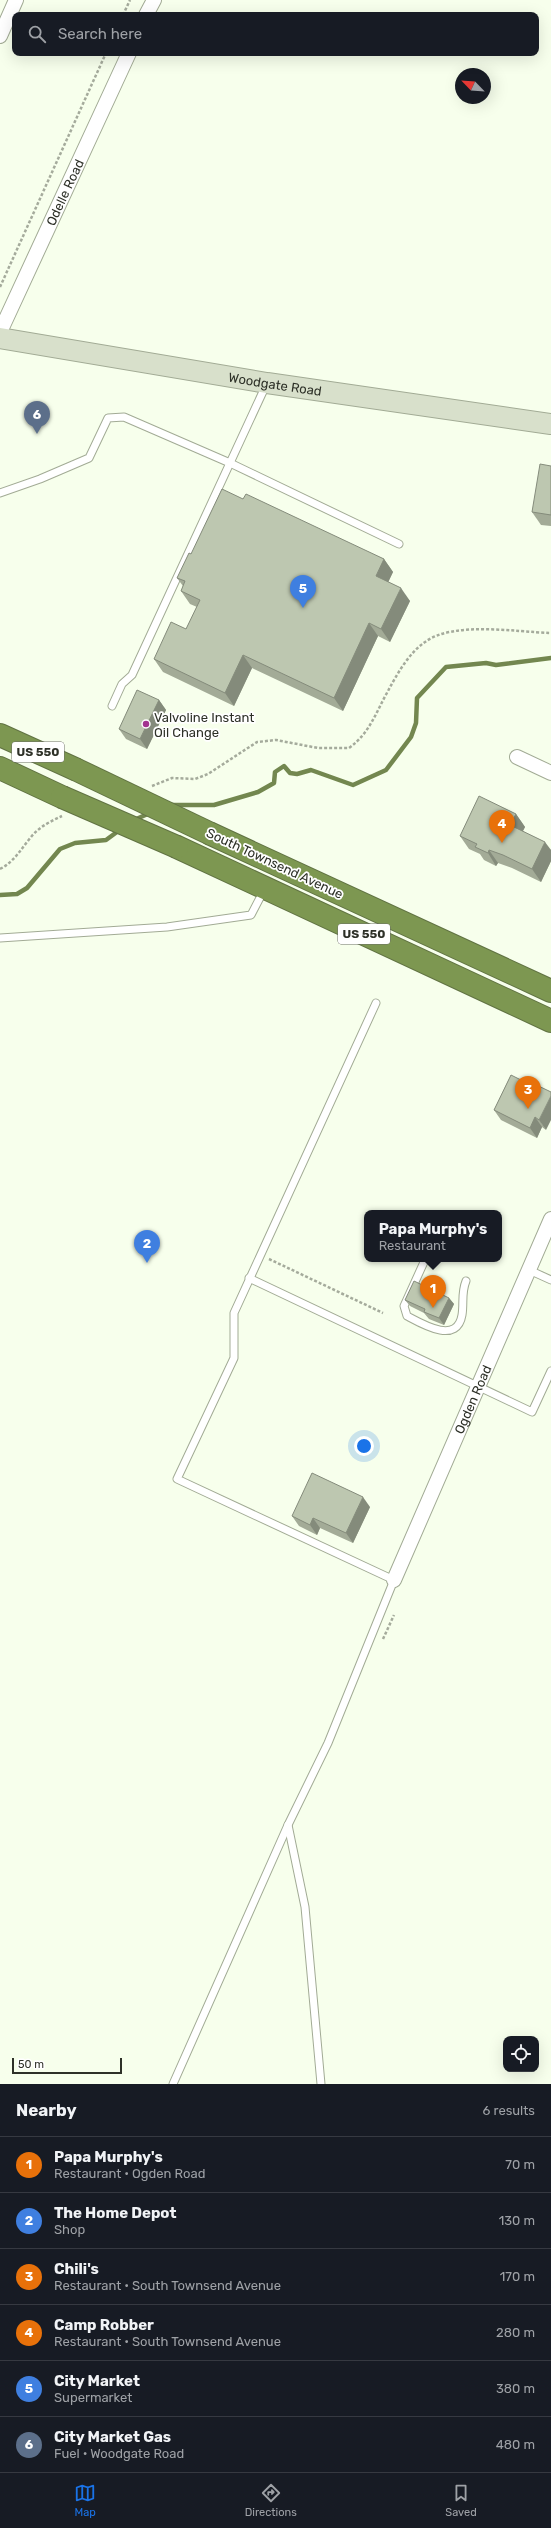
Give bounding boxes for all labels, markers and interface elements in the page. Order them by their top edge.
search box [12,12,539,56]
icon: search [26,23,48,45]
text: Search here [58,25,142,43]
north arrow [455,68,491,104]
street label: Odelle Road [43,157,87,228]
street label: Woodgate Road [227,370,323,399]
pin: 6 [24,401,50,434]
pin: 5 [290,575,316,608]
place label: Valvoline Instant Oil Change [154,710,254,741]
marker: Valvoline Instant Oil Change [141,719,151,729]
road number: US 550 [12,742,64,762]
pin: 4 [489,810,515,843]
street label: South Townsend Avenue [204,825,345,902]
road number: US 550 [338,924,390,944]
pin: 3 [515,1076,541,1109]
popup [364,1210,502,1262]
text: Papa Murphy's [379,1220,487,1238]
pin: 2 [134,1230,160,1263]
text: Restaurant [379,1238,446,1253]
pin: 1 [420,1275,446,1308]
street label: Ogden Road [451,1363,495,1436]
your location [354,1436,374,1456]
map controls [503,2036,539,2072]
button: locate [503,2036,539,2072]
scale bar [12,2056,122,2075]
text: 50 m [18,2058,44,2071]
text: Nearby [16,2100,77,2120]
text: 6 results [483,2103,535,2118]
text: Papa Murphy's [54,2148,163,2166]
text: 1 [26,2157,32,2172]
text: 70 m [505,2157,535,2172]
text: Restaurant · Ogden Road [54,2166,205,2181]
text: The Home Depot [54,2204,177,2222]
text: 2 [25,2213,33,2228]
text: 130 m [499,2213,535,2228]
text: Shop [54,2222,85,2237]
text: Chili's [54,2260,99,2278]
text: 3 [25,2269,33,2284]
text: 170 m [500,2269,535,2284]
text: Restaurant · South Townsend Avenue [54,2278,281,2293]
text: Camp Robber [54,2316,154,2334]
text: 4 [25,2325,33,2340]
text: 280 m [496,2325,535,2340]
text: Restaurant · South Townsend Avenue [54,2334,281,2349]
text: City Market [54,2372,140,2390]
text: 5 [25,2381,33,2396]
text: 380 m [496,2381,535,2396]
text: Supermarket [54,2390,132,2405]
text: City Market Gas [54,2428,171,2446]
text: 6 [25,2437,33,2452]
text: 480 m [496,2437,535,2452]
text: Fuel · Woodgate Road [54,2446,184,2461]
tab: Map [74,2482,96,2519]
tab: Directions [245,2482,297,2519]
tab: Saved [445,2482,477,2519]

